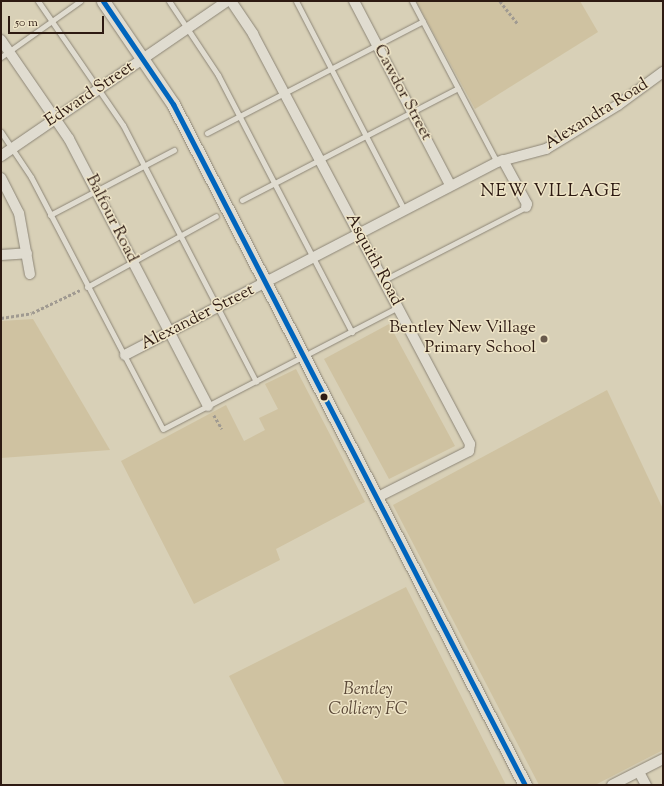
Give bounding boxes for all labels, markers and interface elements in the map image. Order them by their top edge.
scale bar [10,8,106,34]
text: 50 m [15,14,38,32]
street label: Cawdor Street [368,41,436,145]
street label: Edward Street [41,58,139,132]
street label: Alexandra Road [541,75,653,155]
street label: Balfour Road [80,172,142,266]
district label: NEW VILLAGE [480,181,622,203]
street label: Asquith Road [340,210,406,310]
street label: Alexander Street [138,281,258,355]
place label: Bentley New Village Primary School [389,319,536,359]
marker: Bentley New Village Primary School [539,334,549,344]
unlabelled marker [319,392,329,402]
park label: Bentley Colliery FC [328,681,408,721]

